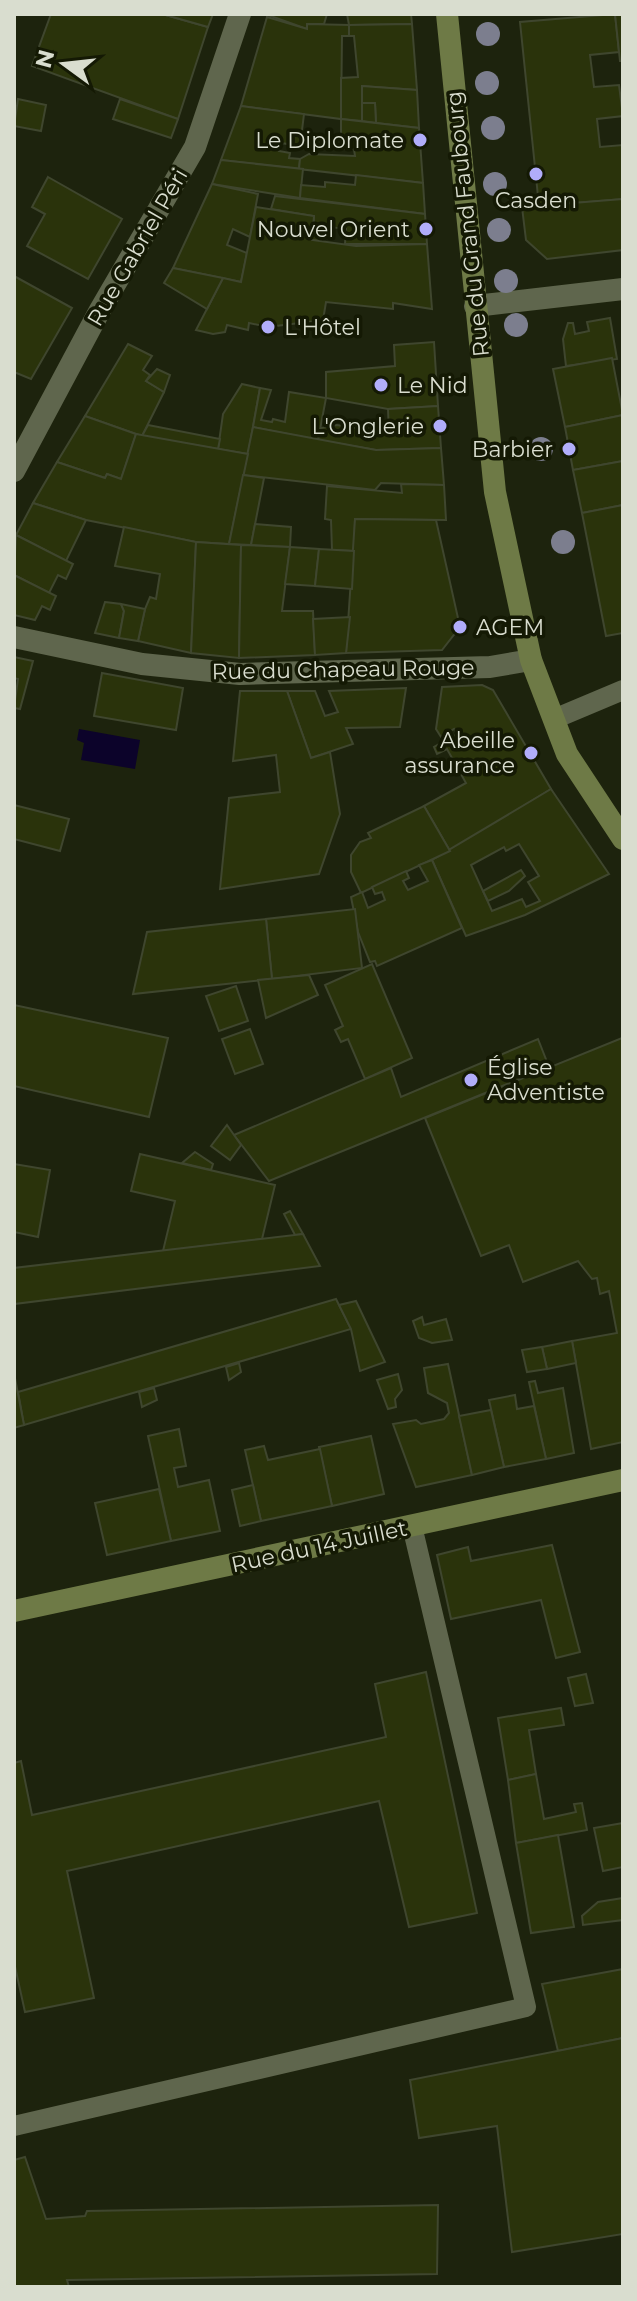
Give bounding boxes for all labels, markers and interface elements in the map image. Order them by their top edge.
north arrow [24,24,104,104]
text: N [30,47,61,71]
street label: Rue du Grand Faubourg [440,90,495,358]
place label: Le Diplomate [255,127,404,154]
marker: Le Diplomate [411,131,429,149]
street label: Rue Gabriel Péri [81,164,194,331]
marker: Casden [527,165,545,183]
place label: Casden [495,187,577,214]
place label: Nouvel Orient [257,216,410,243]
marker: Nouvel Orient [417,220,435,238]
place label: L'Hôtel [284,314,361,341]
marker: L'Hôtel [259,318,277,336]
place label: Le Nid [397,372,468,399]
marker: Le Nid [372,376,390,394]
place label: L'Onglerie [312,413,424,440]
marker: L'Onglerie [431,417,449,435]
place label: Barbier [472,436,553,463]
marker: Barbier [560,440,578,458]
place label: AGEM [476,614,544,641]
marker: AGEM [451,618,469,636]
street label: Rue du Chapeau Rouge [211,654,475,685]
place label: Abeille assurance [405,727,515,779]
marker: Abeille assurance [522,744,540,762]
place label: Église Adventiste [487,1054,605,1106]
marker: Église Adventiste [462,1071,480,1089]
street label: Rue du 14 Juillet [229,1515,410,1578]

